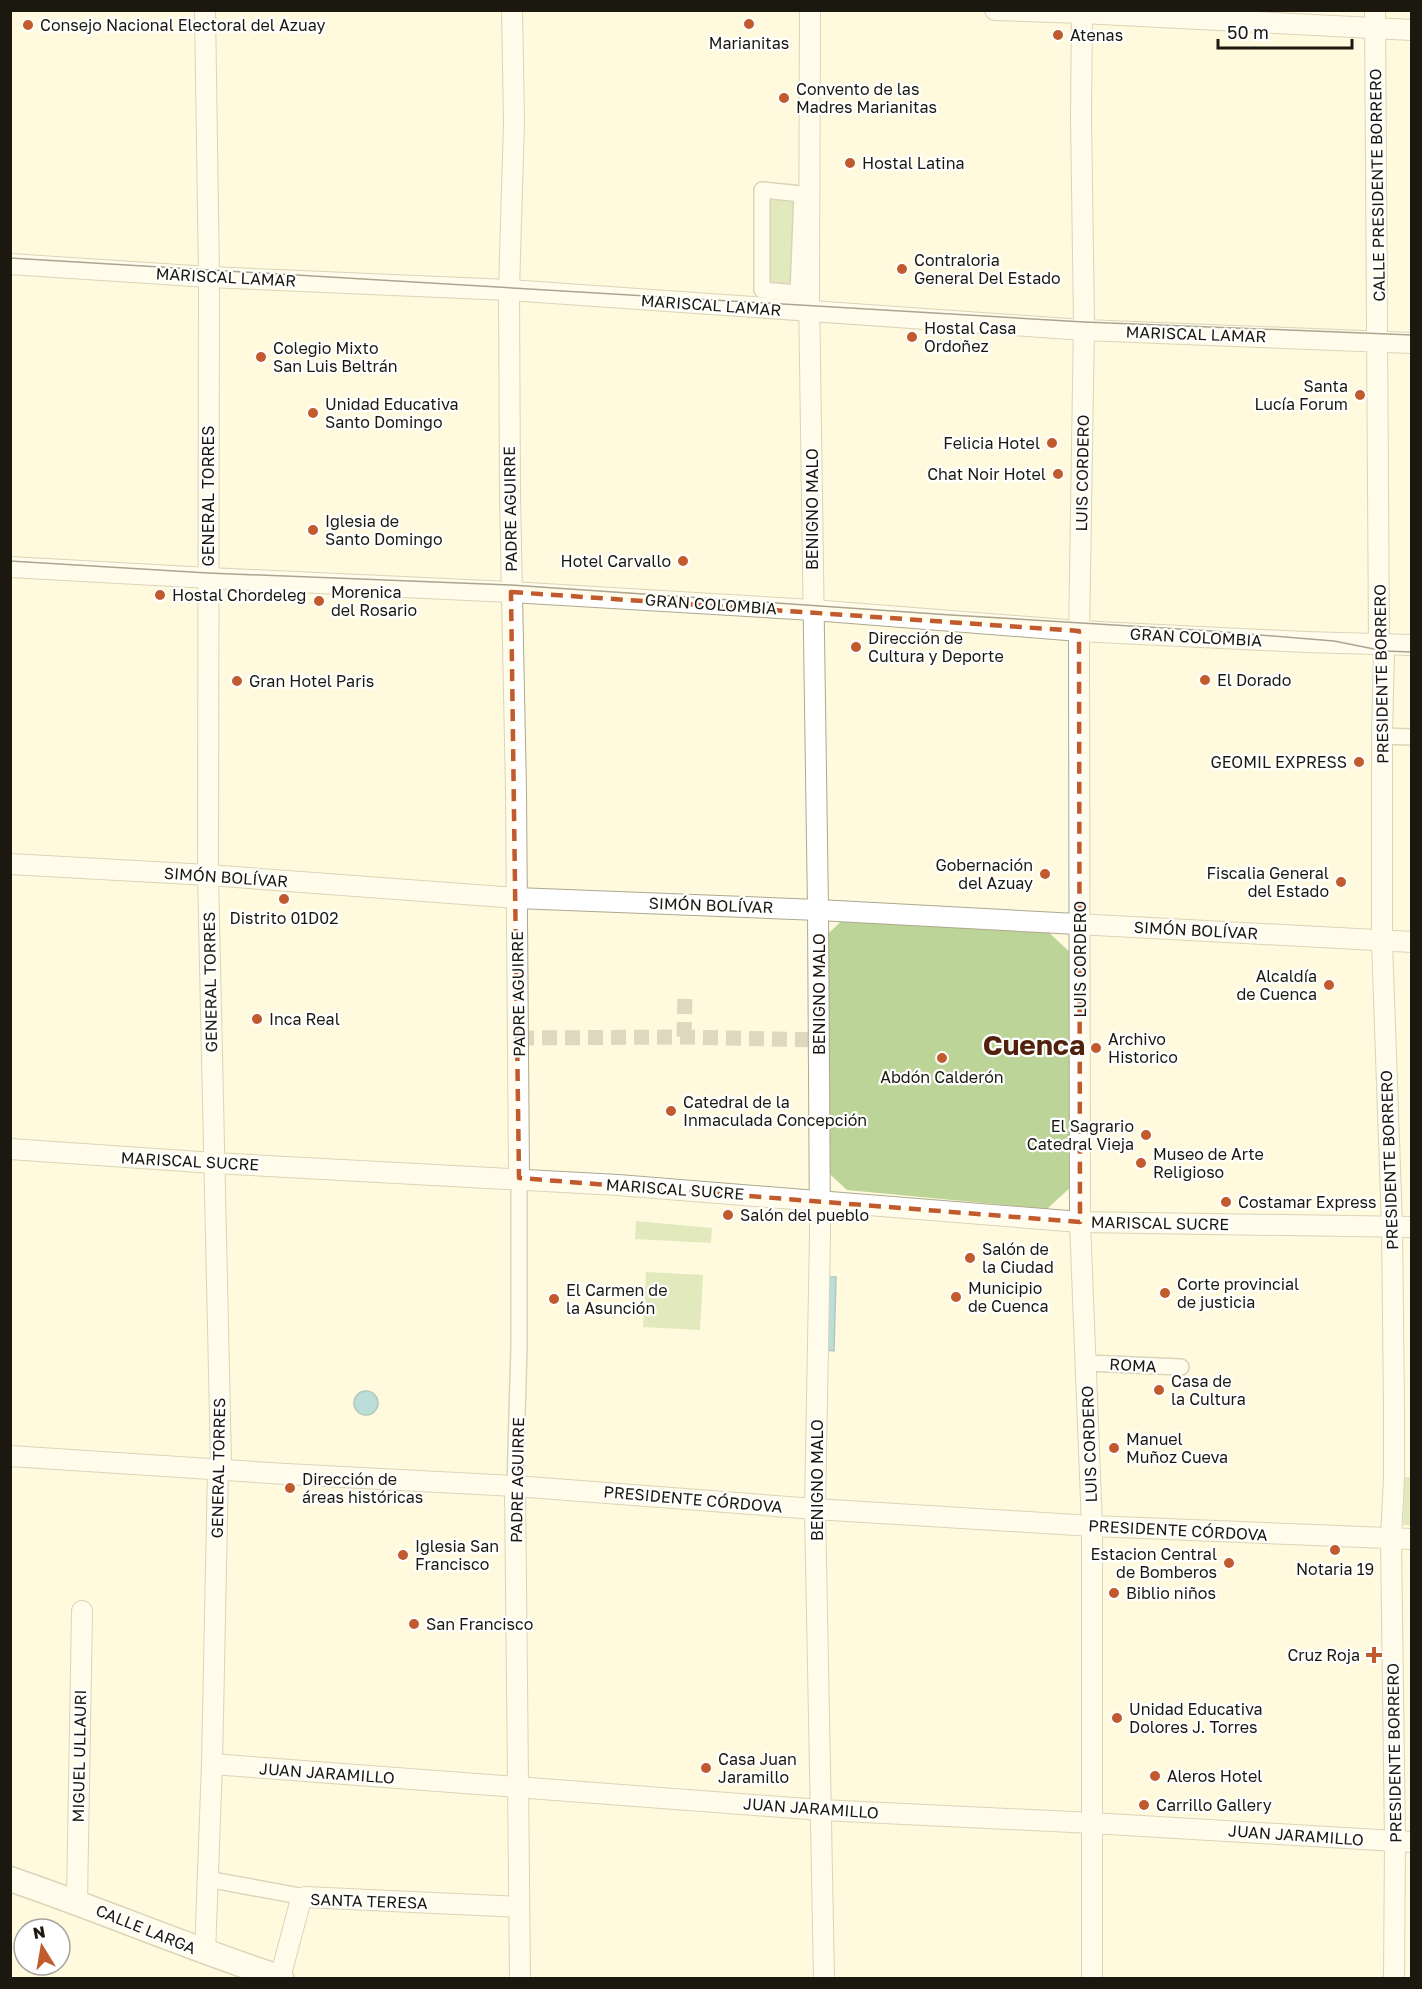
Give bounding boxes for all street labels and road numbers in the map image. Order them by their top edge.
street label: CALLE PRESIDENTE BORRERO [1365,68,1389,302]
street label: MARISCAL LAMAR [155,263,297,291]
street label: MARISCAL LAMAR [640,290,782,320]
street label: MARISCAL LAMAR [1125,322,1267,346]
street label: LUIS CORDERO [1071,414,1093,532]
street label: GENERAL TORRES [198,426,218,566]
street label: PADRE AGUIRRE [499,446,521,572]
street label: BENIGNO MALO [802,448,822,570]
street label: PRESIDENTE BORRERO [1369,584,1393,764]
street label: GRAN COLOMBIA [644,589,778,619]
street label: GRAN COLOMBIA [1129,624,1263,650]
street label: SIMÓN BOLÍVAR [163,863,289,891]
street label: SIMÓN BOLÍVAR [648,893,774,917]
street label: LUIS CORDERO [1070,901,1090,1017]
street label: GENERAL TORRES [199,911,221,1053]
street label: SIMÓN BOLÍVAR [1133,917,1259,943]
street label: PADRE AGUIRRE [507,931,529,1057]
street label: BENIGNO MALO [809,933,829,1055]
street label: PRESIDENTE BORRERO [1376,1070,1402,1250]
street label: MARISCAL SUCRE [120,1147,260,1175]
street label: MARISCAL SUCRE [605,1174,745,1204]
street label: MARISCAL SUCRE [1091,1212,1229,1234]
street label: ROMA [1109,1354,1157,1376]
street label: LUIS CORDERO [1077,1385,1101,1503]
street label: GENERAL TORRES [207,1397,229,1539]
street label: PADRE AGUIRRE [506,1417,528,1543]
street label: BENIGNO MALO [807,1419,827,1541]
street label: PRESIDENTE CÓRDOVA [603,1481,784,1517]
street label: PRESIDENTE CÓRDOVA [1088,1515,1268,1545]
street label: PRESIDENTE BORRERO [1382,1663,1406,1843]
street label: MIGUEL ULLAURI [68,1689,90,1823]
street label: JUAN JARAMILLO [259,1758,395,1788]
street label: JUAN JARAMILLO [743,1793,879,1823]
street label: JUAN JARAMILLO [1228,1820,1364,1850]
street label: SANTA TERESA [310,1889,428,1913]
street label: CALLE LARGA [93,1900,199,1958]

